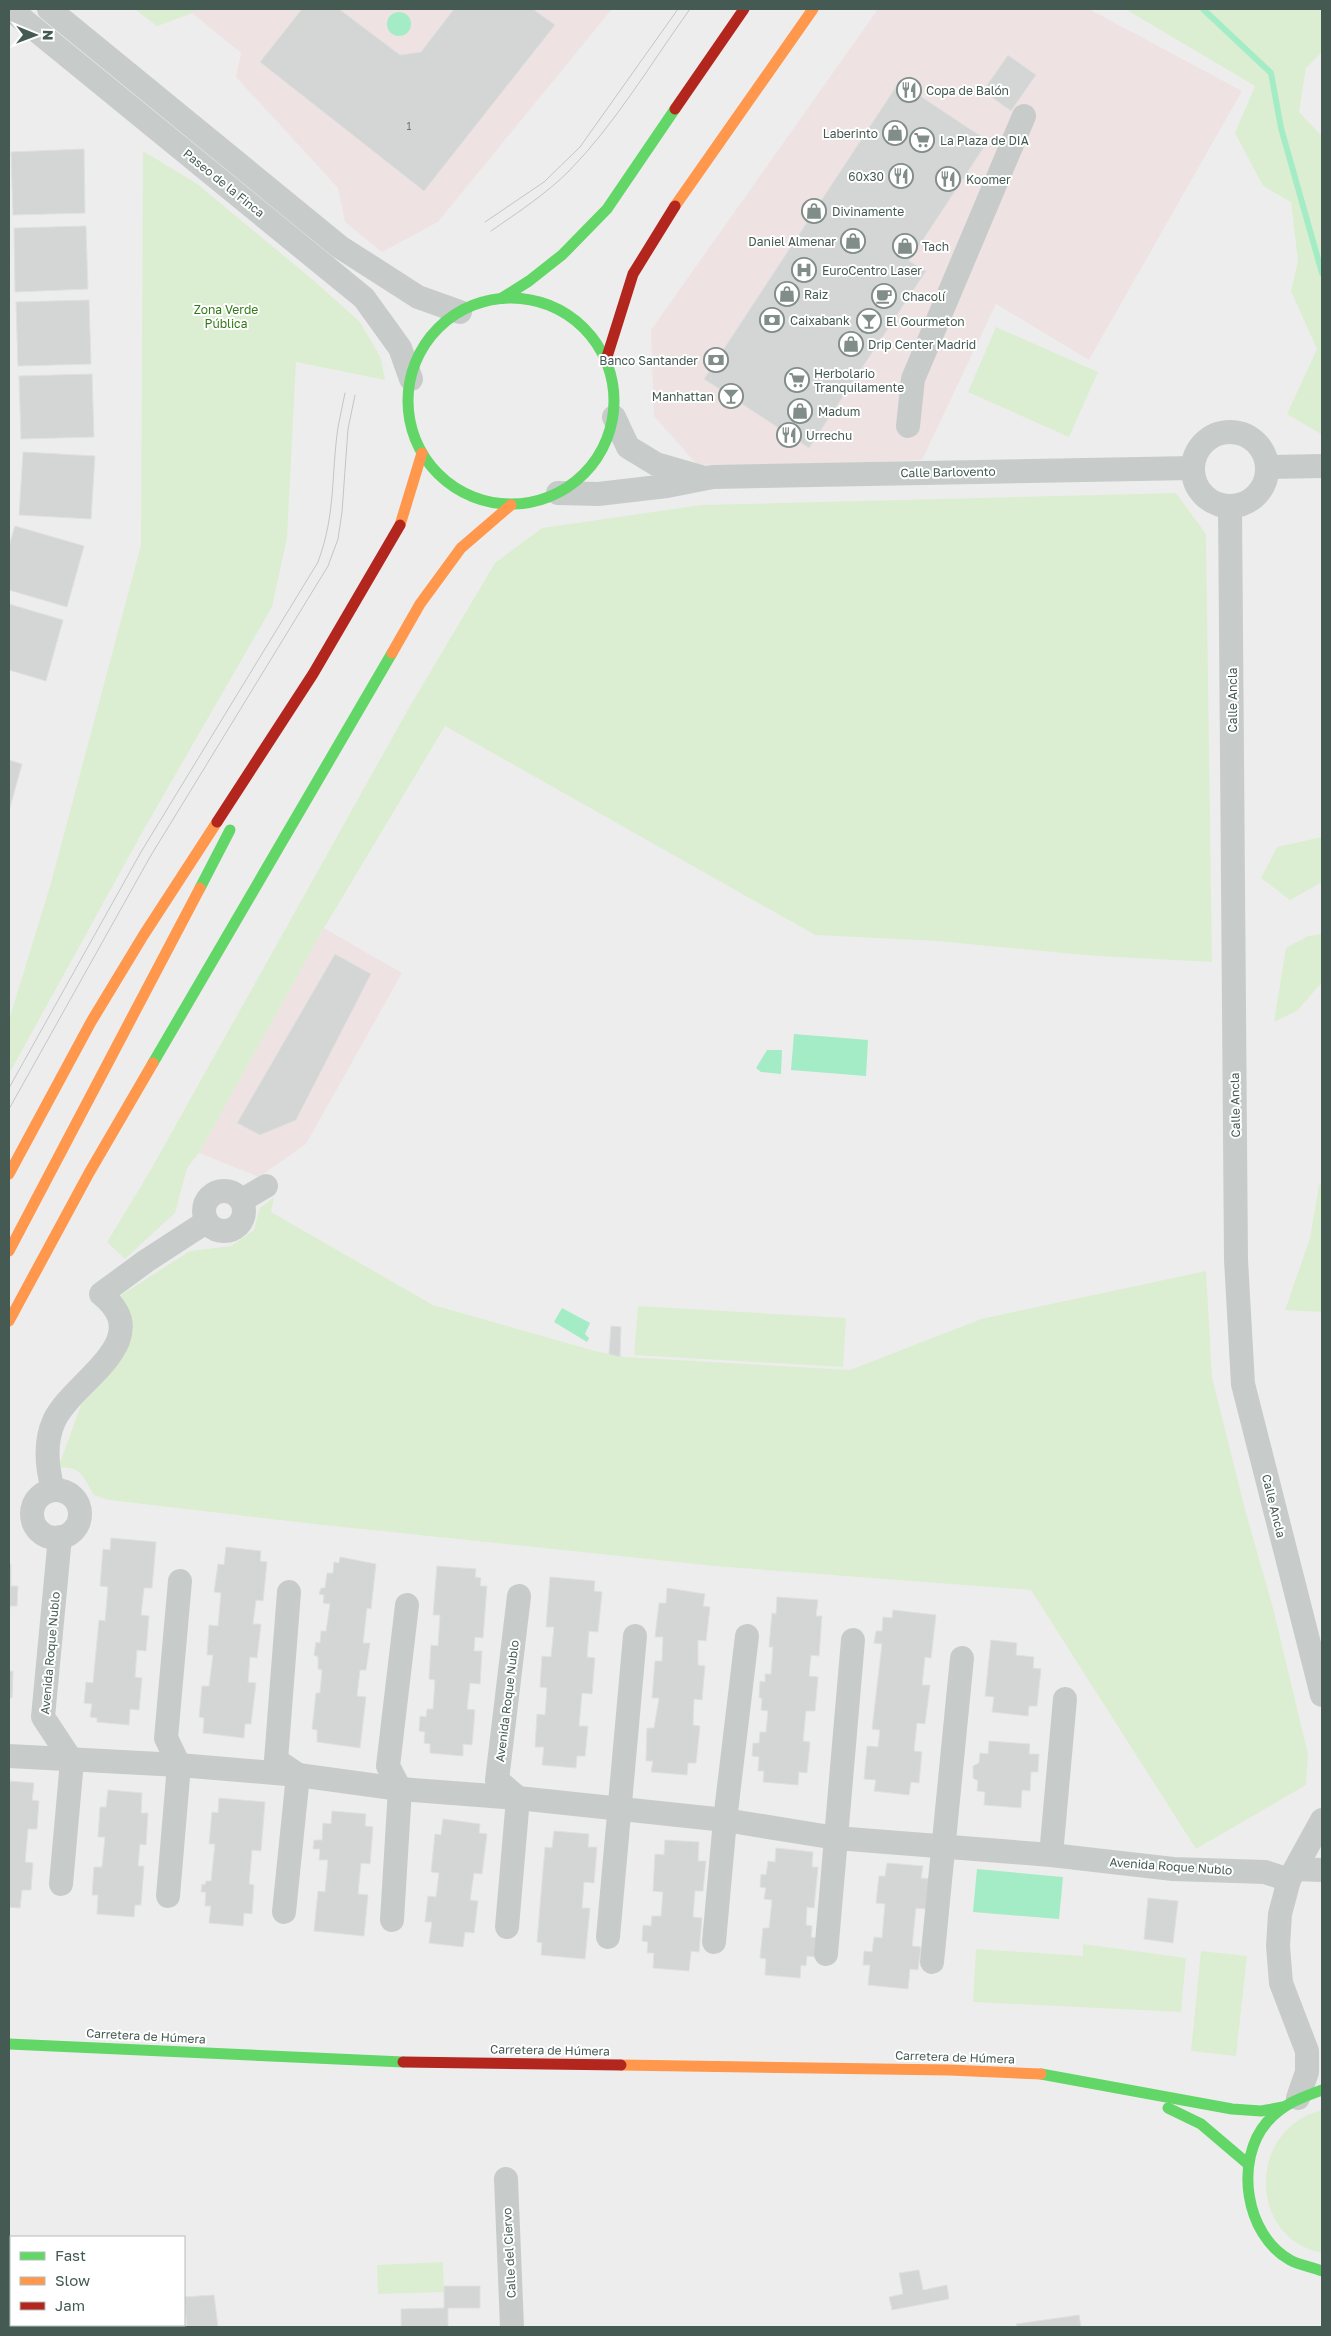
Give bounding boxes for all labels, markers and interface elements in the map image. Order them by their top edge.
north arrow [10,10,60,60]
text: N [40,30,57,41]
restaurant icon: Copa de Balón [896,77,922,103]
place label: Copa de Balón [926,83,1009,98]
house number: 1 [407,120,412,132]
shop icon: Laberinto [882,120,908,146]
place label: Laberinto [823,126,878,141]
supermarket icon: La Plaza de DIA [909,127,935,153]
place label: La Plaza de DIA [940,133,1029,148]
street label: Paseo de la Finca [180,146,268,220]
restaurant icon: 60x30 [888,163,914,189]
restaurant icon: Koomer [935,166,961,192]
place label: 60x30 [848,169,884,184]
place label: Koomer [966,172,1011,187]
shop icon: Divinamente [801,198,827,224]
place label: Divinamente [832,204,904,219]
shop icon: Daniel Almenar [840,228,866,254]
shop icon: Tach [892,233,918,259]
place label: Daniel Almenar [748,234,836,249]
place label: Tach [922,239,949,254]
hospital icon: EuroCentro Laser [791,257,817,283]
place label: EuroCentro Laser [822,263,922,278]
shop icon: Raiz [774,281,800,307]
cafe icon: Chacolí [871,283,897,309]
place label: Raiz [804,287,828,302]
place label: Chacolí [902,289,946,304]
park label: Zona Verde Pública [194,302,258,331]
bank icon: Caixabank [759,307,785,333]
bar icon: El Gourmeton [856,308,882,334]
place label: Caixabank [790,313,850,328]
place label: El Gourmeton [886,314,965,329]
shop icon: Drip Center Madrid [838,331,864,357]
place label: Drip Center Madrid [868,337,976,352]
bank icon: Banco Santander [703,347,729,373]
place label: Banco Santander [599,353,698,368]
place label: Herbolario Tranquilamente [814,366,904,395]
supermarket icon: Herbolario Tranquilamente [784,367,810,393]
bar icon: Manhattan [718,383,744,409]
place label: Manhattan [652,389,714,404]
shop icon: Madum [787,398,813,424]
place label: Madum [818,404,860,419]
restaurant icon: Urrechu [776,422,802,448]
place label: Urrechu [806,428,852,443]
street label: Calle Barlovento [900,464,996,480]
street label: Calle Ancla [1225,667,1240,733]
street label: Calle Ancla [1227,1072,1243,1138]
street label: Calle Ancla [1259,1473,1289,1539]
street label: Avenida Roque Nublo [37,1591,63,1715]
street label: Avenida Roque Nublo [492,1639,522,1763]
street label: Avenida Roque Nublo [1109,1854,1233,1878]
street label: Carretera de Húmera [86,2025,206,2047]
street label: Carretera de Húmera [490,2041,610,2059]
street label: Carretera de Húmera [895,2047,1015,2067]
street label: Calle del Ciervo [499,2207,519,2299]
legend [10,2236,185,2326]
text: Fast [55,2246,86,2264]
text: Slow [55,2271,90,2289]
text: Jam [55,2296,85,2314]

